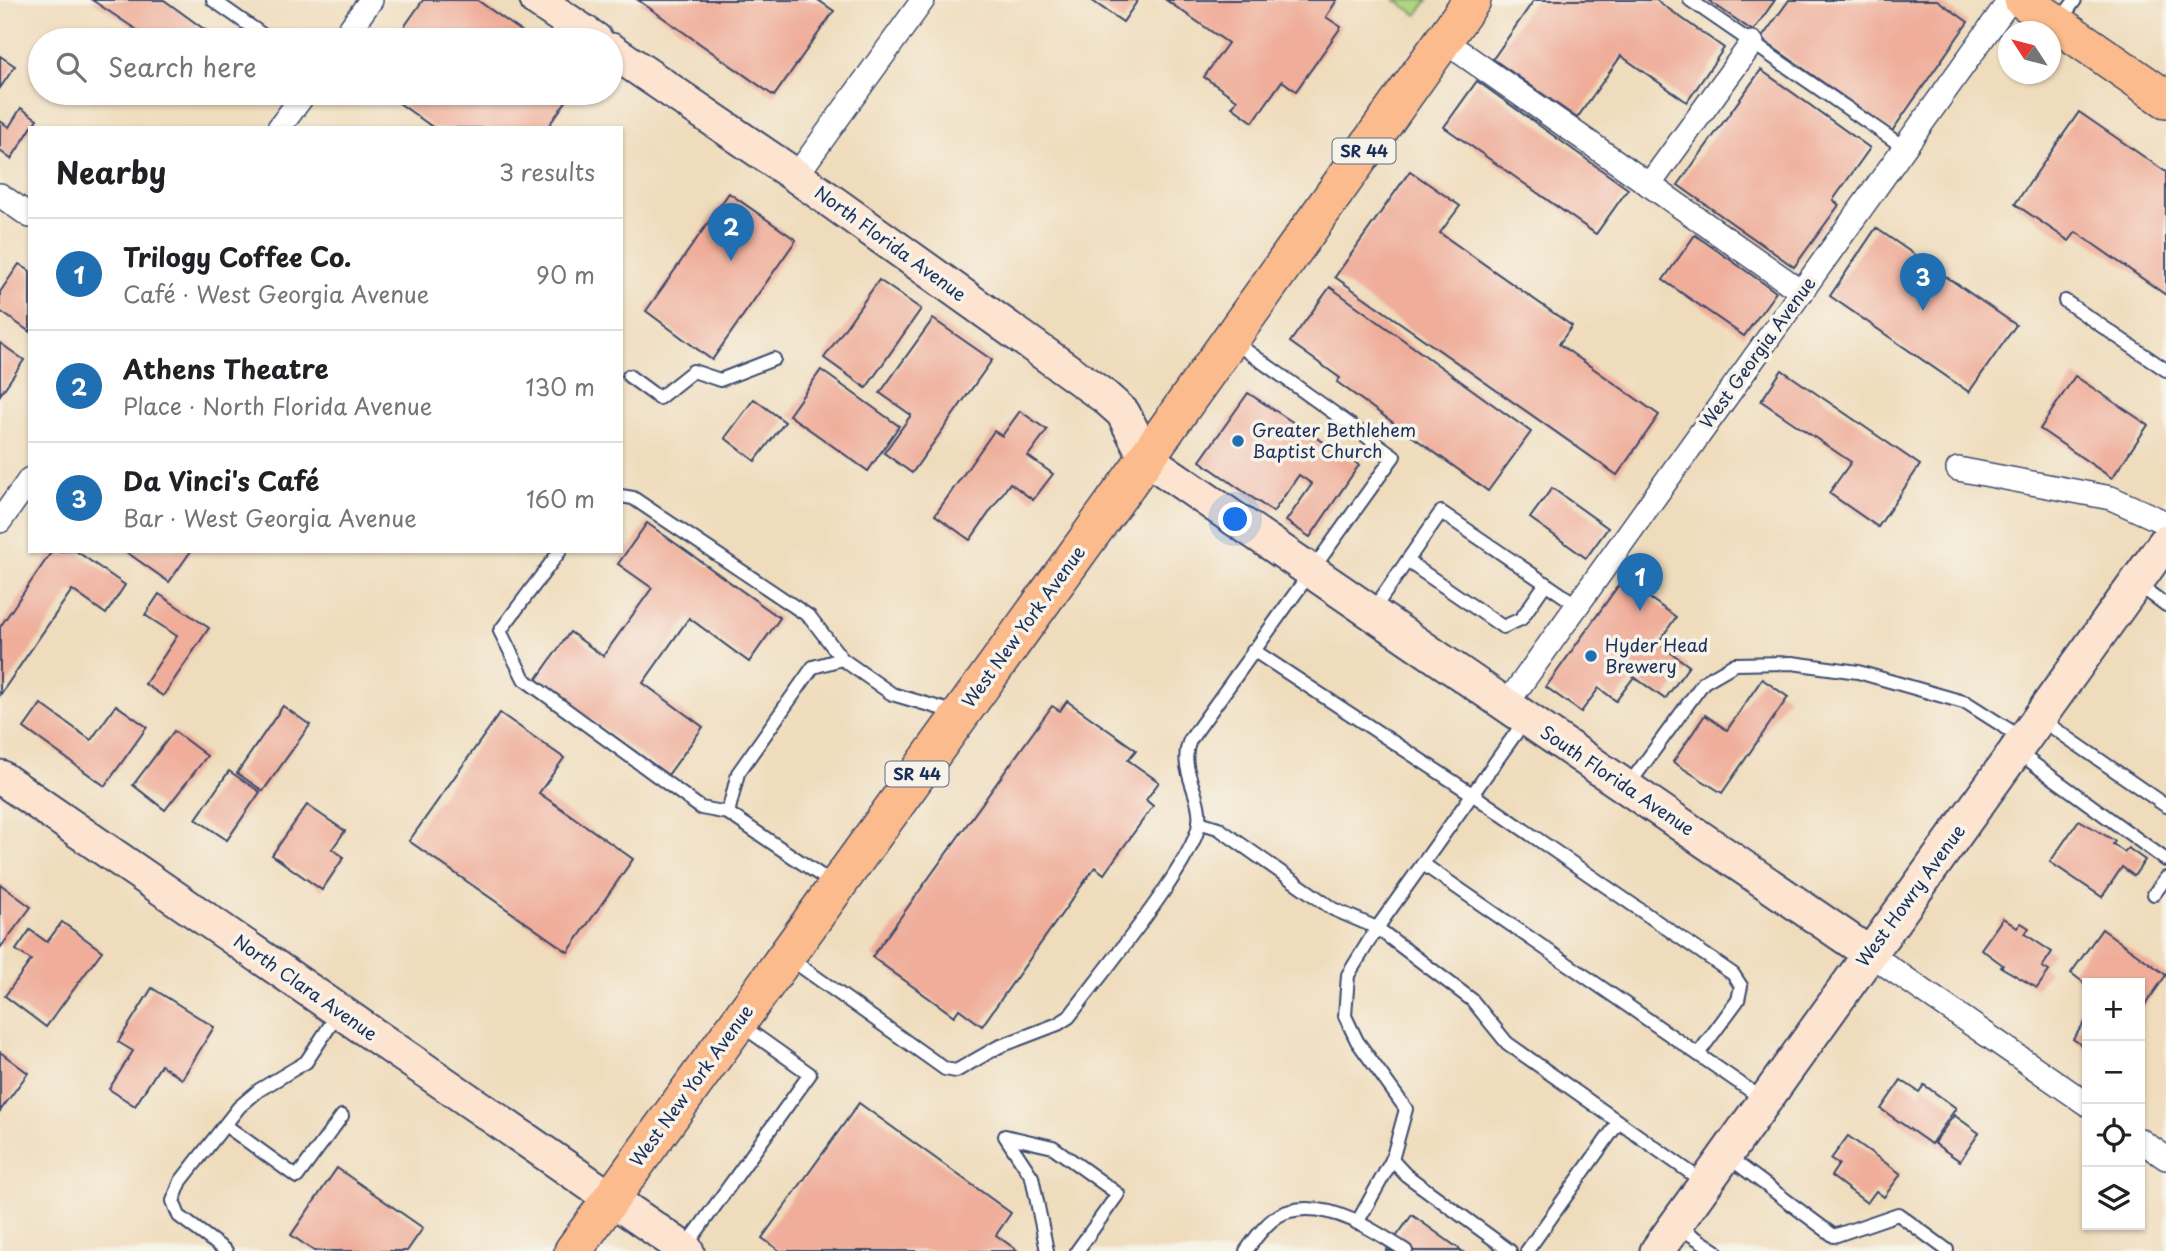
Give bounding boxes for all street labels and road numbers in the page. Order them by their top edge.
road number: SR 44 [1332,139,1396,164]
street label: North Florida Avenue [809,178,972,307]
street label: West Georgia Avenue [1692,270,1821,434]
street label: West New York Avenue [955,539,1091,713]
street label: South Florida Avenue [1535,718,1700,842]
road number: SR 44 [886,762,948,786]
street label: West Howry Avenue [1849,818,1971,972]
street label: North Clara Avenue [228,927,383,1047]
street label: West New York Avenue [623,998,759,1172]

